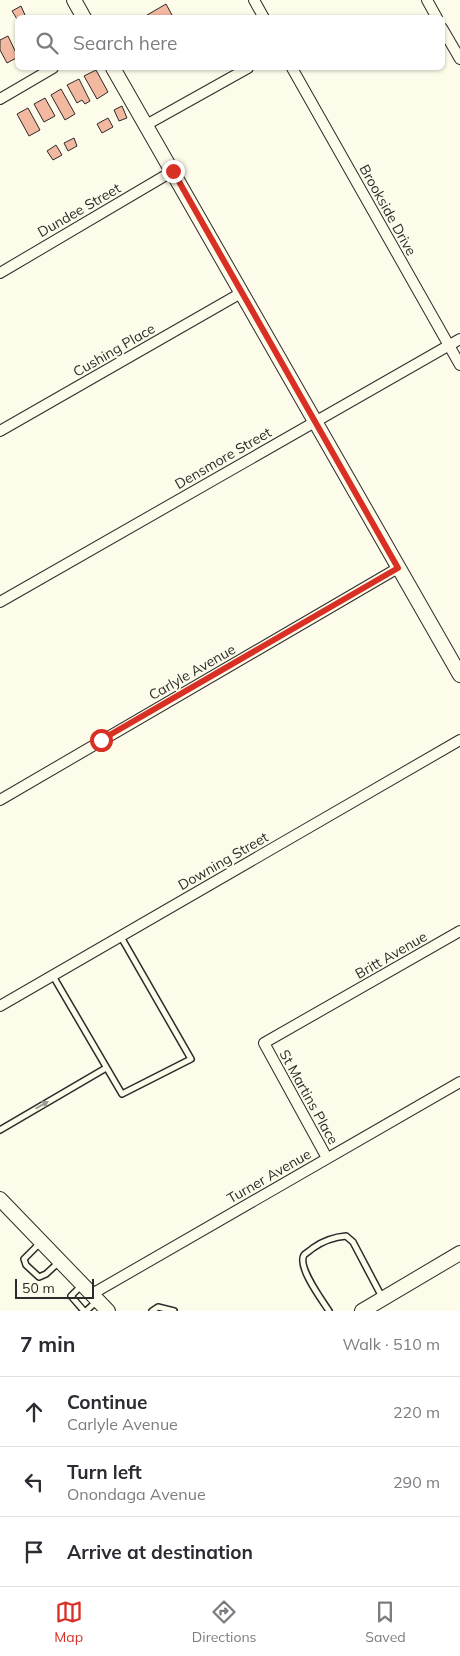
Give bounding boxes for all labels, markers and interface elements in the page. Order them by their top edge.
search box [15,15,445,70]
icon: search [33,29,61,57]
text: Search here [73,31,177,55]
route end [162,160,185,183]
street label: Brookside Drive [356,161,420,259]
street label: Dundee Street [34,179,124,241]
street label: Cushing Place [70,319,158,381]
street label: Densmore Street [172,423,275,493]
street label: Carlyle Avenue [146,640,238,704]
route start [90,729,113,752]
street label: Downing Street [175,828,271,894]
street label: Britt Avenue [352,927,430,983]
street label: St Martins Place [276,1047,342,1147]
one-way arrow [36,1101,49,1110]
street label: Turner Avenue [224,1145,314,1207]
scale bar [15,1276,94,1299]
text: 50 m [22,1279,55,1297]
text: 7 min [20,1331,75,1357]
text: Walk · 510 m [342,1334,440,1354]
text: Continue [67,1390,147,1414]
icon: ahead [20,1398,48,1426]
text: 220 m [393,1402,440,1422]
text: Carlyle Avenue [67,1414,178,1434]
text: Turn left [67,1460,142,1484]
icon: left [20,1468,48,1496]
text: 290 m [393,1472,440,1492]
text: Onondaga Avenue [67,1484,206,1504]
icon: arrive [20,1538,48,1566]
text: Arrive at destination [67,1540,253,1564]
tab: Map [54,1598,83,1646]
tab: Directions [192,1598,257,1646]
tab: Saved [365,1598,406,1646]

